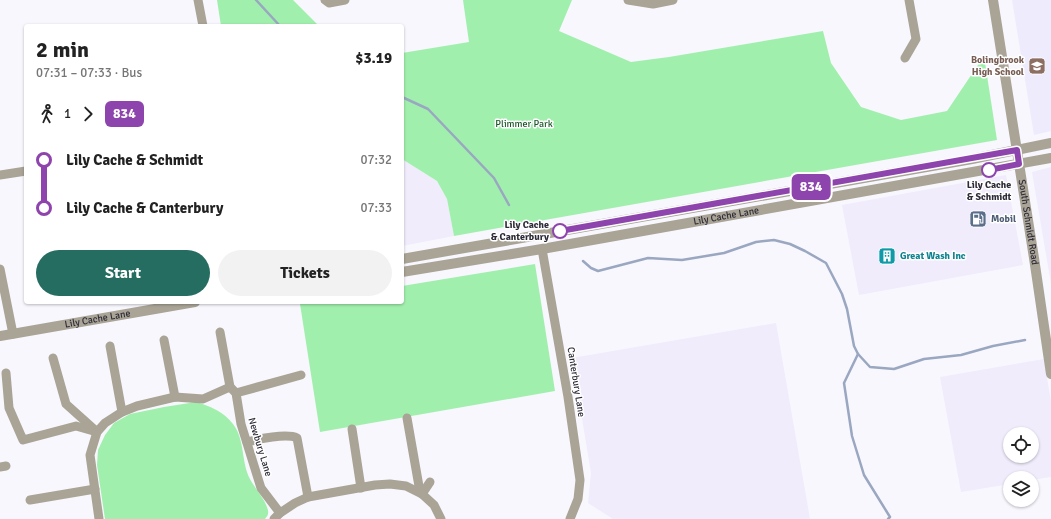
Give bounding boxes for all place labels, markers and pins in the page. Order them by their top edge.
place label: Bolingbrook High School [971,54,1025,78]
school or university icon: Bolingbrook High School [1027,56,1047,76]
marker: Lily Cache & Schmidt [981,162,997,178]
place label: Lily Cache & Schmidt [967,179,1012,203]
fuel station icon: Mobil [968,209,988,229]
place label: Mobil [991,213,1016,225]
place label: Lily Cache & Canterbury [491,219,549,243]
marker: Lily Cache & Canterbury [552,223,568,239]
building icon: Great Wash Inc [877,246,897,266]
place label: Great Wash Inc [900,250,966,262]

